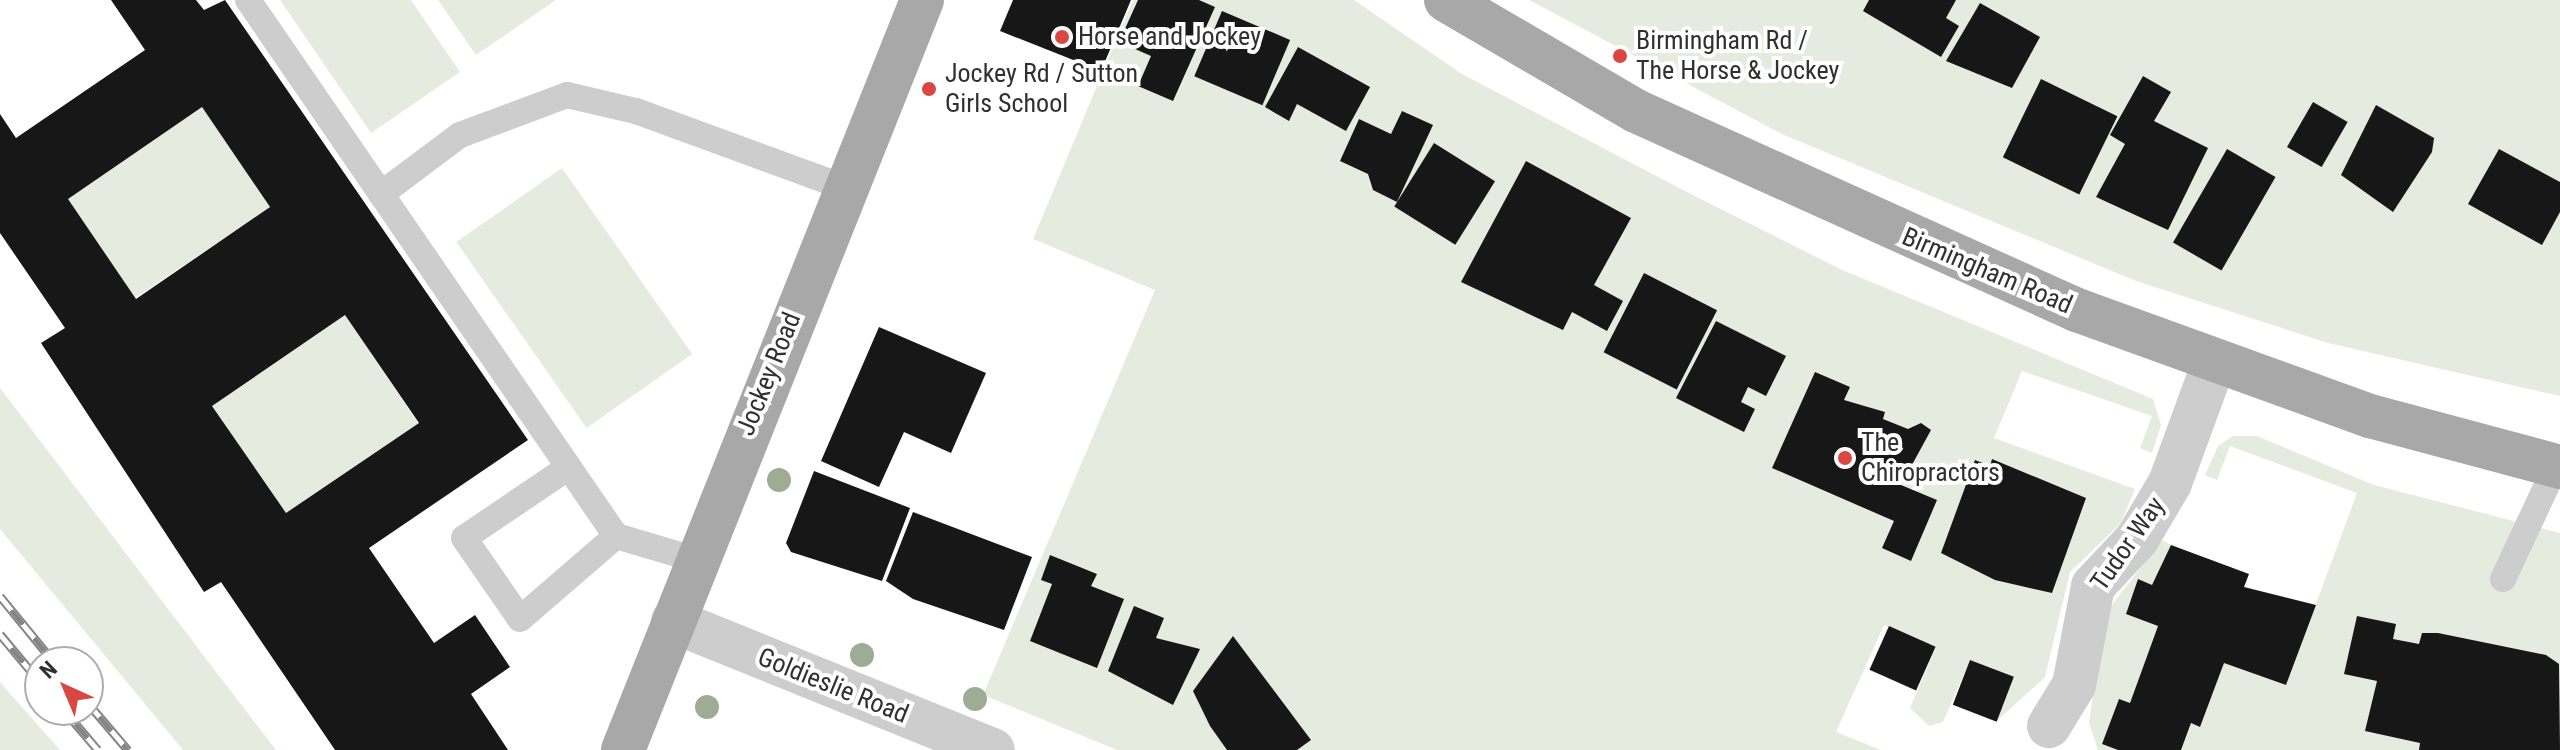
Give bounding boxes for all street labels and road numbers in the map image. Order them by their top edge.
street label: Birmingham Road [1897,221,2077,321]
street label: Jockey Road [730,308,808,440]
street label: Tudor Way [2084,491,2172,597]
street label: Goldieslie Road [753,642,913,730]

